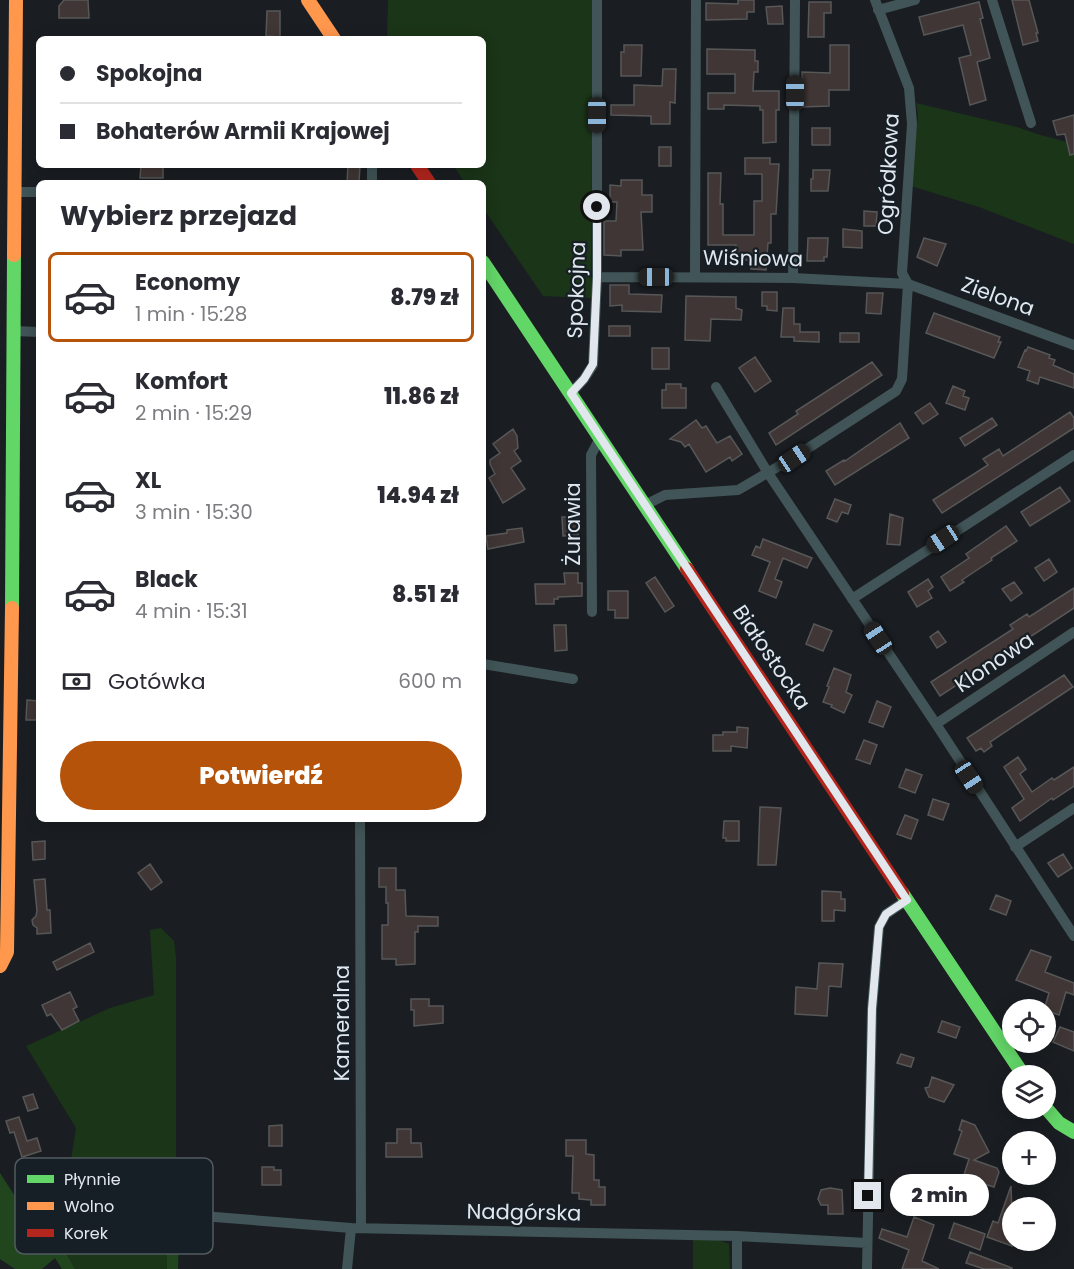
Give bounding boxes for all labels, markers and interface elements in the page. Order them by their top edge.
text: Spokojna [96,58,202,89]
car [786,75,804,111]
car [588,97,606,133]
street label: Ogródkowa [870,112,906,236]
text: Bohaterów Armii Krajowej [96,116,390,147]
route start [583,193,610,220]
text: Wybierz przejazd [60,197,297,234]
street label: Spokojna [560,241,592,339]
street label: Wiśniowa [703,243,803,273]
text: Economy [135,267,240,298]
car [638,268,674,286]
street label: Zielona [957,269,1039,323]
icon: car [63,270,117,324]
text: 8.79 zł [390,282,459,313]
text: 1 min · 15:28 [135,300,247,328]
text: Komfort [135,366,228,397]
icon: car [63,369,117,423]
text: 11.86 zł [384,381,459,412]
text: 2 min · 15:29 [135,399,252,427]
car [774,440,814,476]
text: XL [135,465,161,496]
icon: car [63,468,117,522]
text: 14.94 zł [377,480,459,511]
street label: Żurawia [558,482,587,566]
text: 3 min · 15:30 [135,498,253,526]
car [923,522,963,556]
text: Black [135,564,198,595]
icon: car [63,567,117,621]
text: 8.51 zł [392,579,459,610]
text: 4 min · 15:31 [135,597,248,625]
street label: Białostocka [726,599,818,715]
car [861,618,895,658]
street label: Klonowa [949,625,1039,699]
icon: cash [60,665,93,698]
text: Gotówka [108,666,206,697]
text: 600 m [398,667,462,695]
button: Potwierdź [60,741,462,810]
car [952,757,986,797]
street label: Kameralna [327,965,356,1081]
map controls [1002,999,1056,1251]
button: locate [1002,999,1056,1053]
button: layers [1002,1065,1056,1119]
button: + [1002,1131,1056,1185]
legend [15,1158,213,1254]
text: Płynnie [64,1168,121,1191]
callout: 2 min [889,1175,988,1217]
text: 2 min [911,1181,968,1209]
route end [854,1182,881,1209]
text: Wolno [64,1195,114,1218]
street label: Nadgórska [466,1197,582,1227]
button: − [1002,1197,1056,1251]
text: Korek [64,1222,109,1245]

